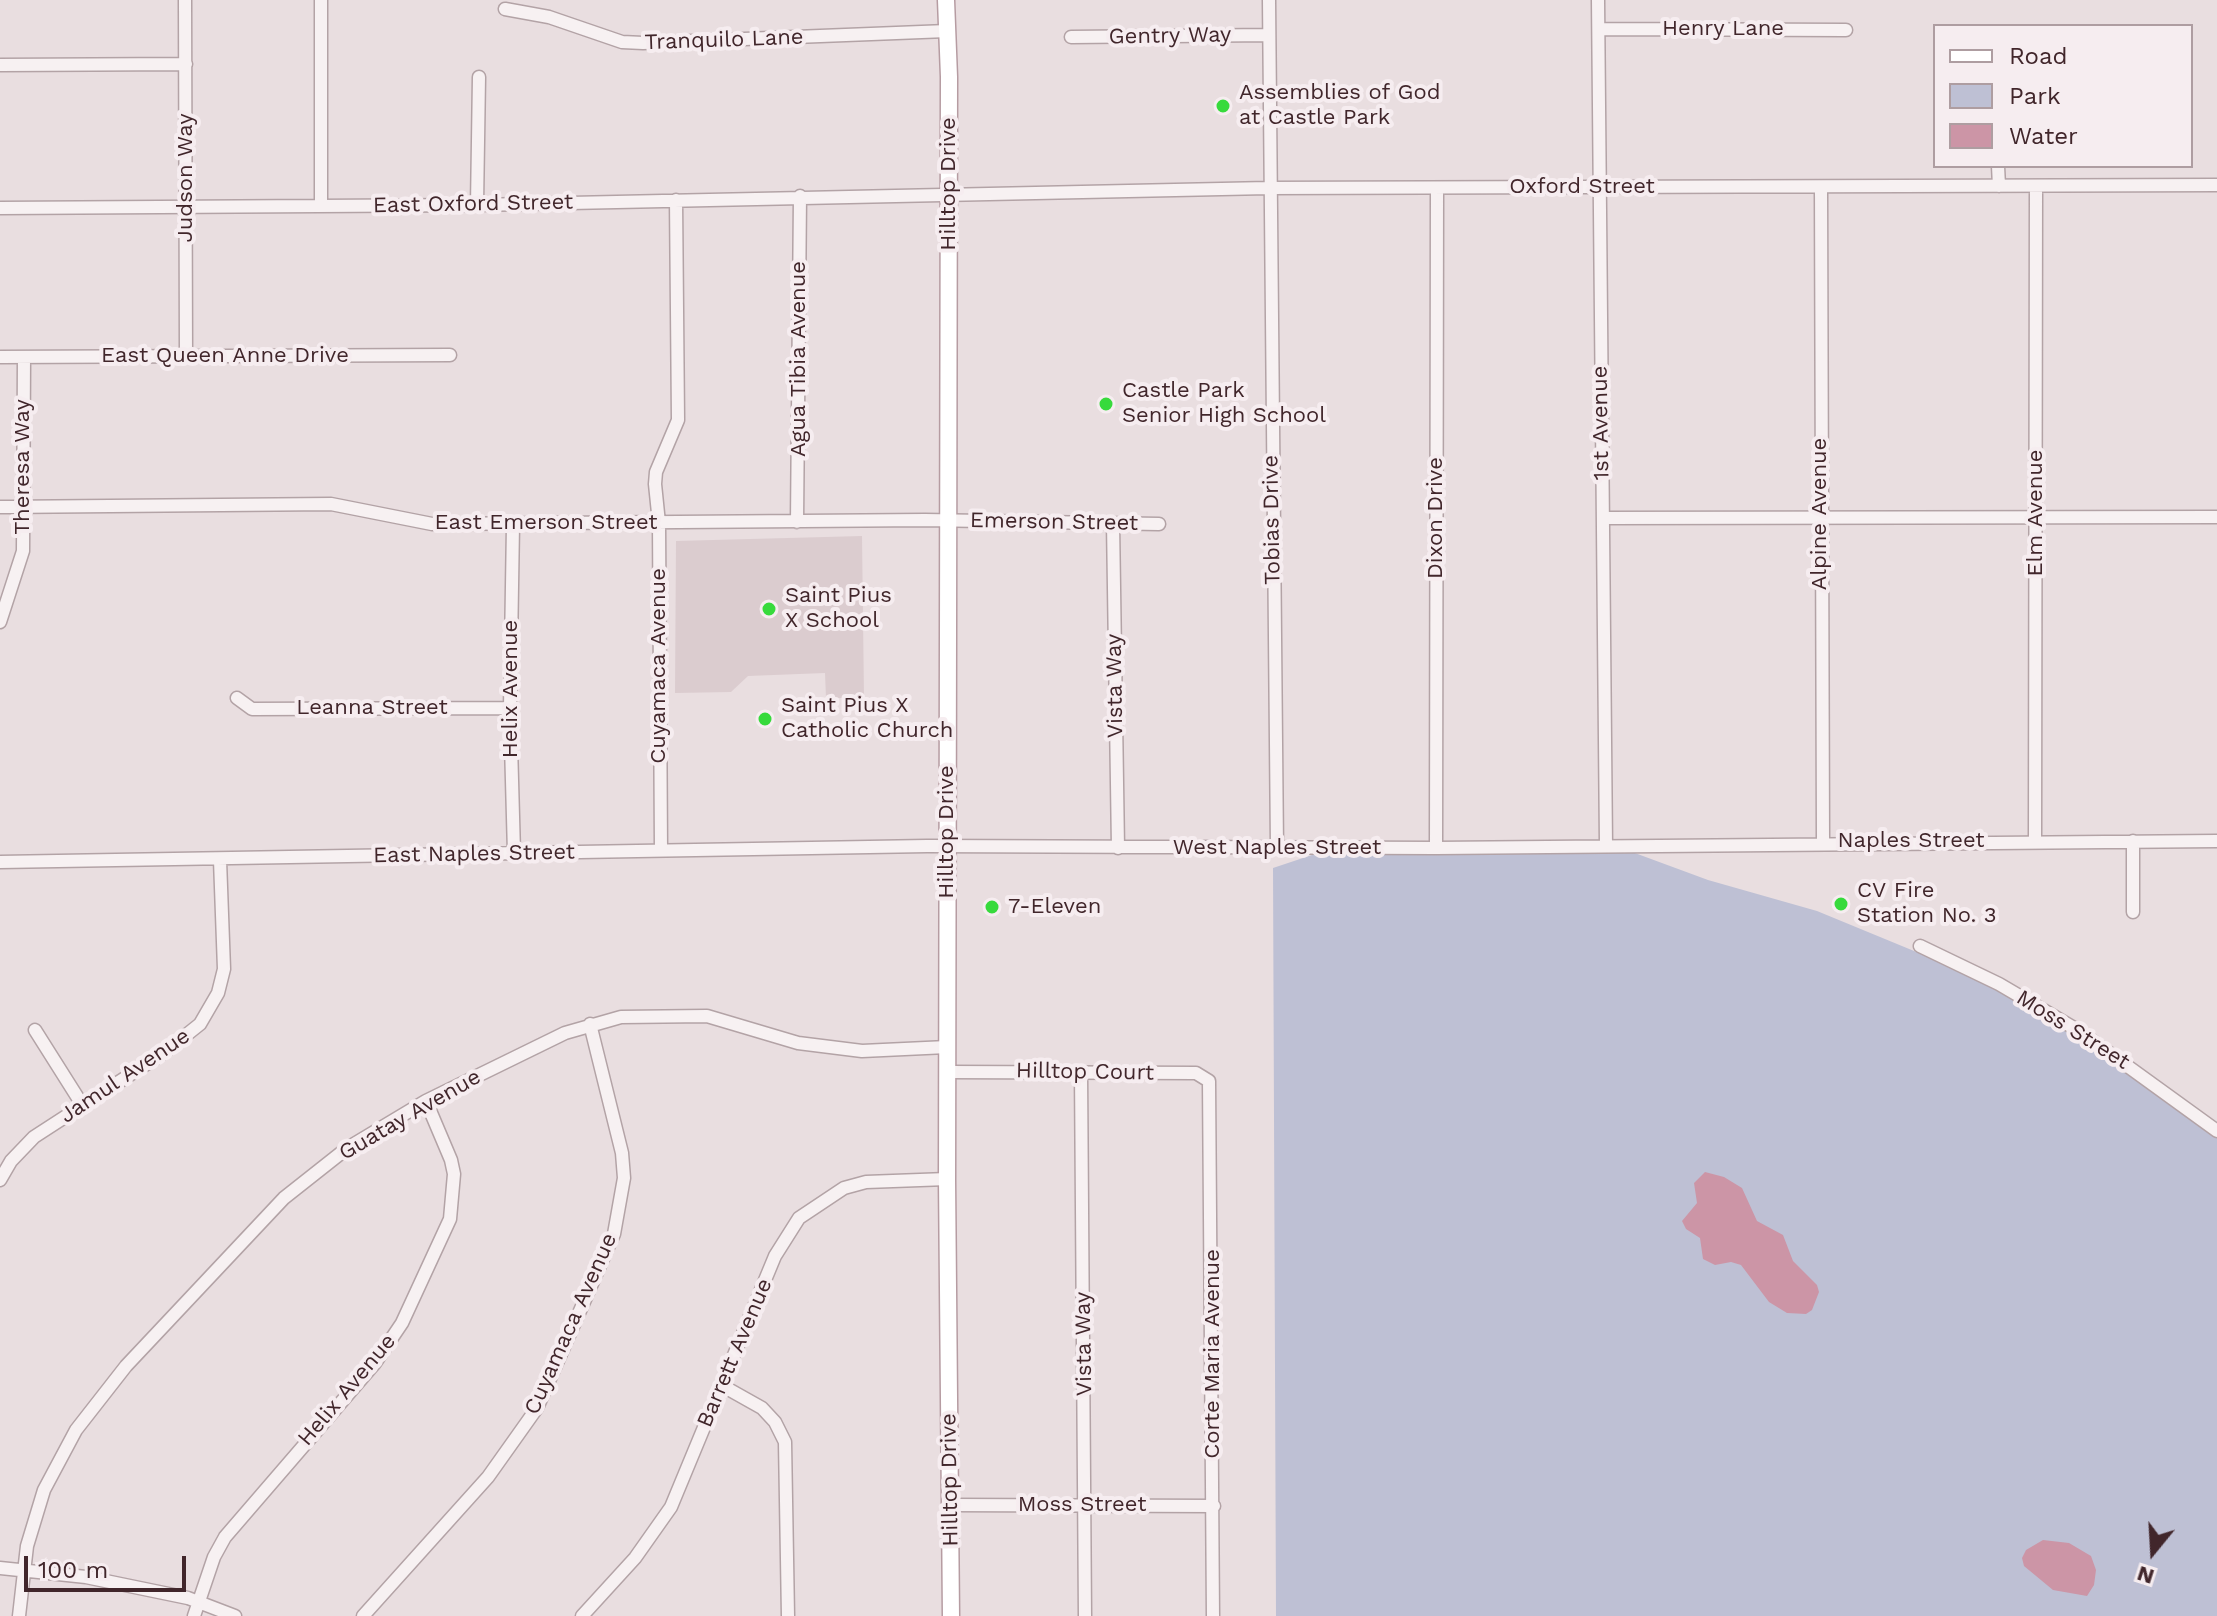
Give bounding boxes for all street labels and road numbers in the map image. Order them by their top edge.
street label: Henry Lane [1662,16,1784,42]
street label: Gentry Way [1108,22,1232,50]
street label: Tranquilo Lane [644,24,804,56]
street label: Judson Way [173,114,199,242]
street label: Hilltop Drive [936,117,962,251]
street label: Oxford Street [1509,174,1655,200]
street label: East Oxford Street [373,189,573,219]
street label: Agua Tibia Avenue [786,261,812,457]
street label: East Queen Anne Drive [101,343,349,369]
street label: 1st Avenue [1587,365,1615,481]
street label: Theresa Way [10,399,36,535]
street label: Alpine Avenue [1807,438,1833,590]
street label: Elm Avenue [2023,449,2049,577]
street label: Tobias Drive [1258,455,1286,585]
street label: Dixon Drive [1423,457,1449,579]
street label: Emerson Street [970,507,1138,537]
street label: East Emerson Street [434,510,658,536]
street label: Cuyamaca Avenue [646,568,672,764]
street label: Helix Avenue [498,620,524,758]
street label: Vista Way [1101,634,1129,738]
street label: Leanna Street [296,695,448,721]
street label: Hilltop Drive [934,765,960,899]
street label: Naples Street [1837,828,1985,854]
street label: West Naples Street [1173,835,1381,861]
street label: East Naples Street [373,839,575,869]
street label: Moss Street [2011,985,2135,1075]
street label: Jamul Avenue [55,1023,195,1129]
street label: Hilltop Court [1016,1058,1154,1086]
street label: Guatay Avenue [334,1064,486,1166]
street label: Cuyamaca Avenue [519,1229,623,1419]
street label: Corte Maria Avenue [1200,1249,1226,1459]
street label: Barrett Avenue [692,1275,778,1431]
street label: Vista Way [1070,1292,1098,1396]
street label: Helix Avenue [292,1329,402,1451]
street label: Hilltop Drive [936,1413,964,1547]
street label: Moss Street [1018,1492,1146,1518]

